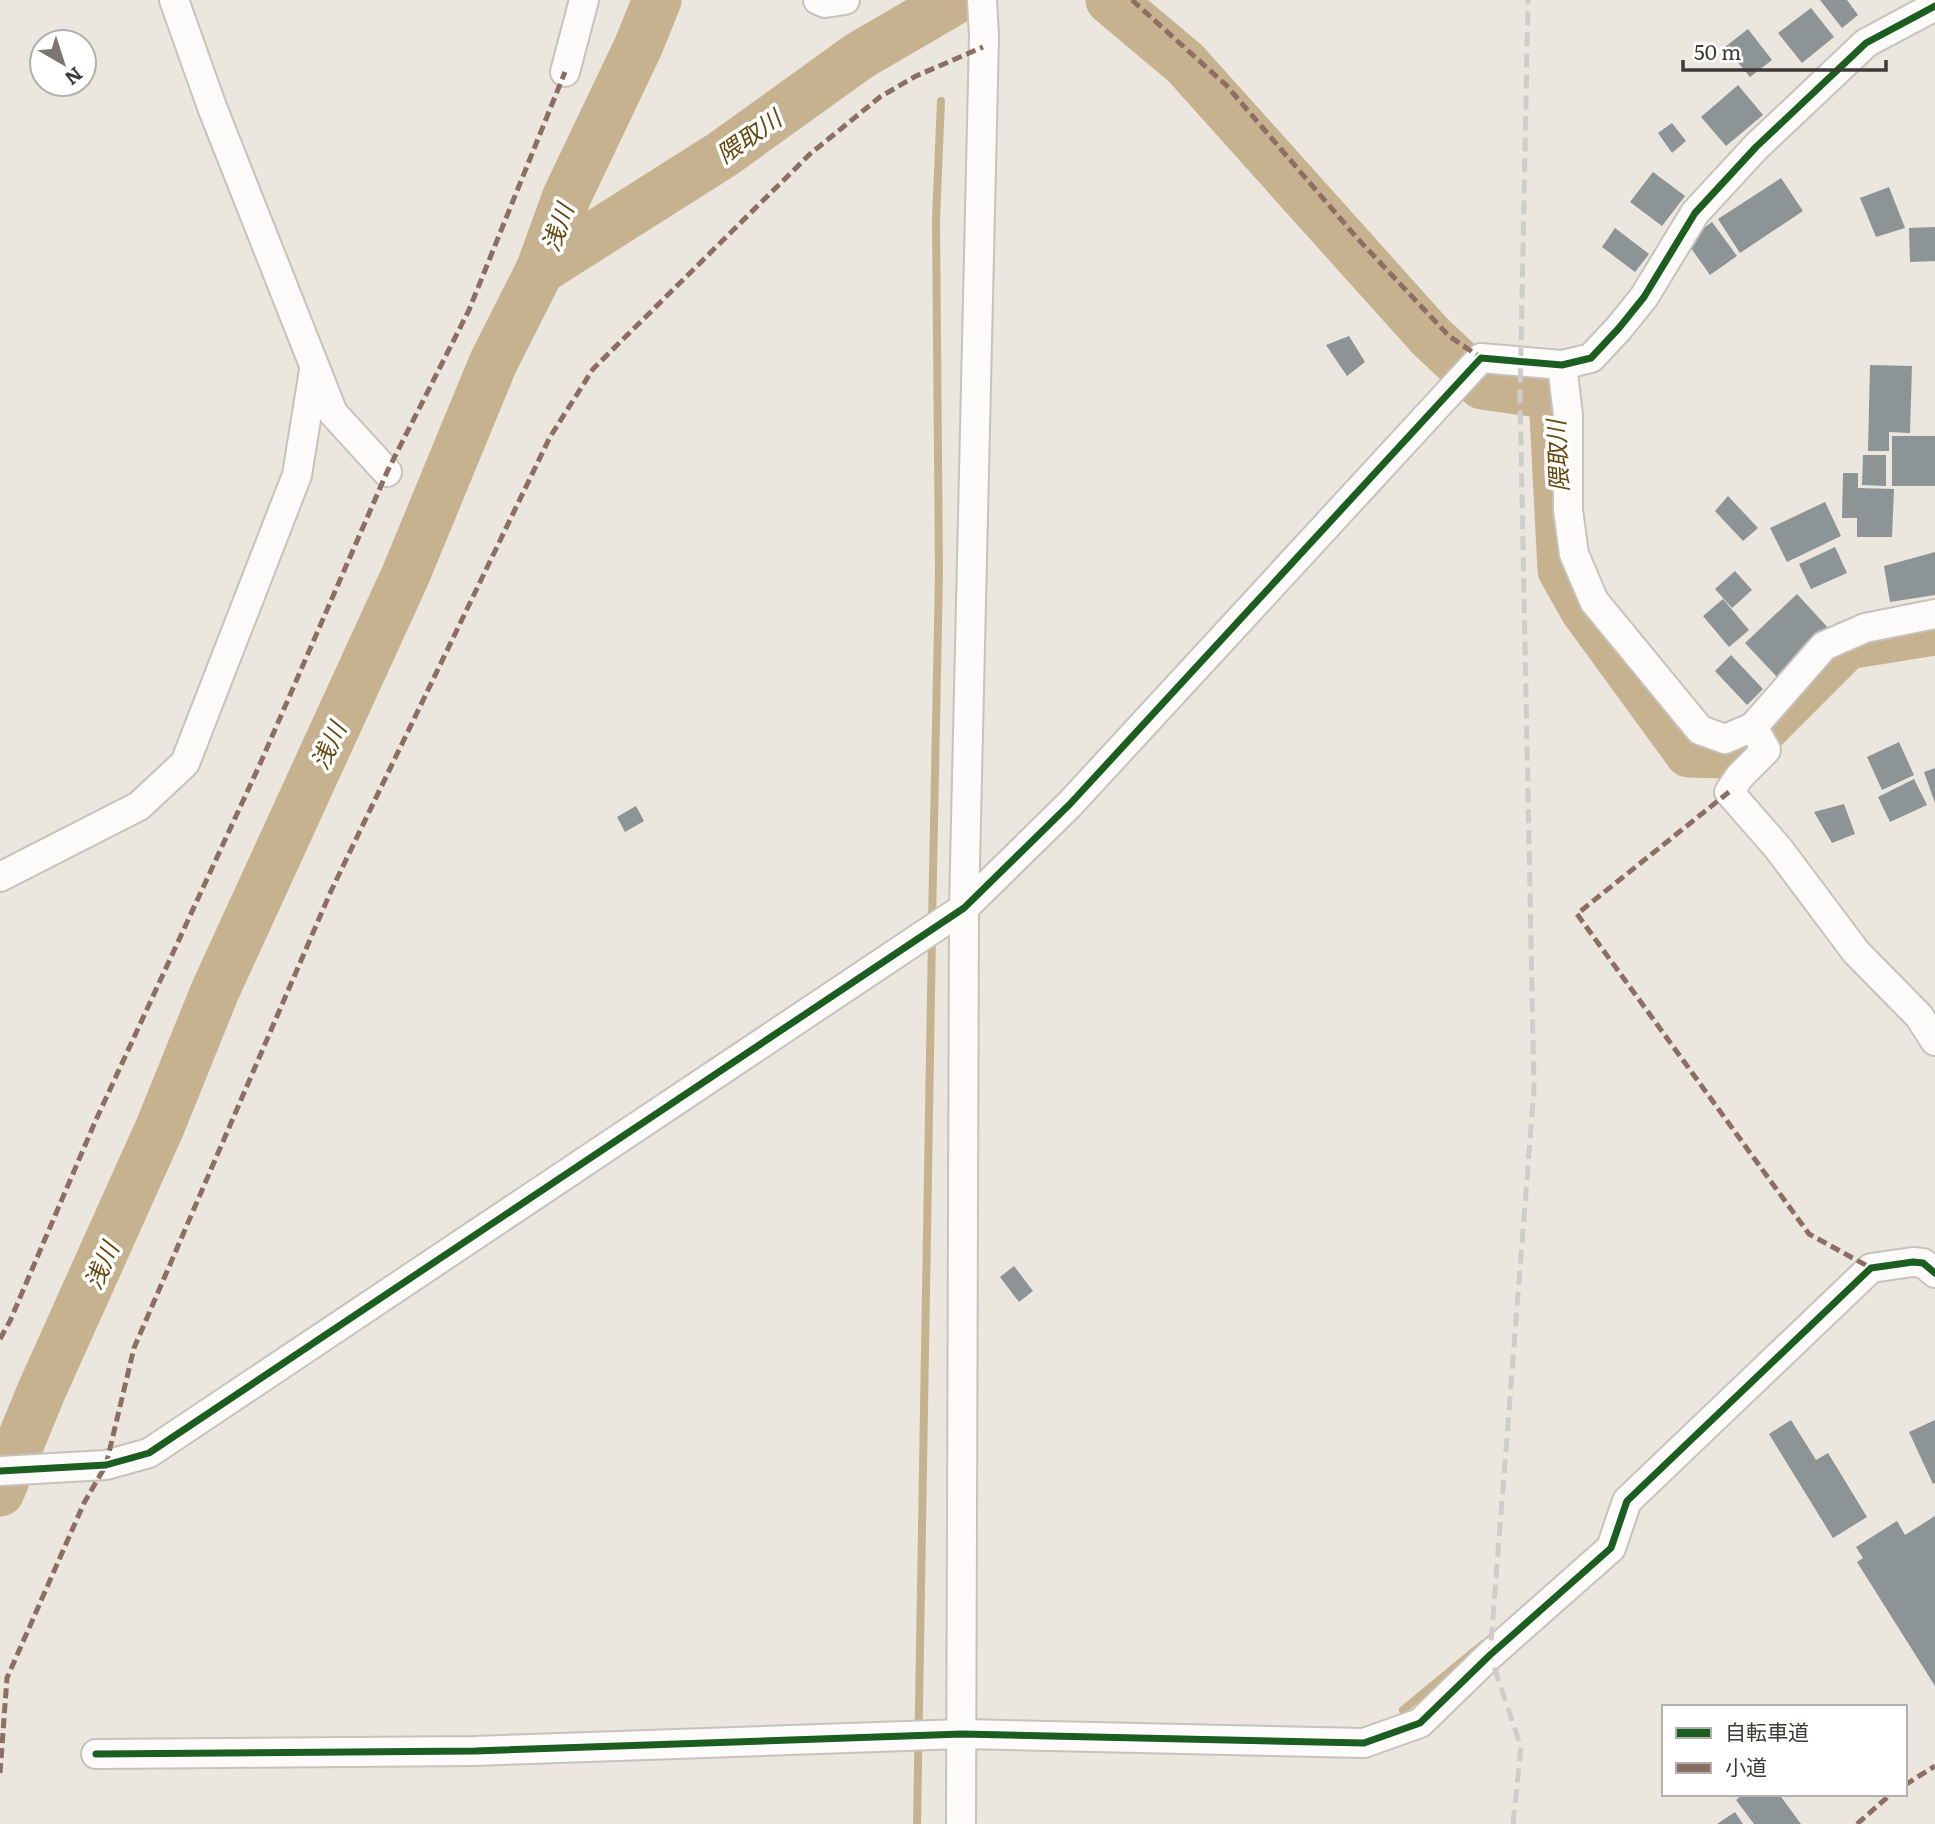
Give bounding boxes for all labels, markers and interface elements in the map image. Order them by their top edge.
north arrow [28,28,98,98]
scale bar [1683,28,1886,72]
text: 50 m [1694,35,1741,66]
text: N [59,61,89,93]
water label: 隈取川 [708,98,790,170]
water label: 浅川 [531,196,582,256]
water label: 隈取川 [1536,416,1575,493]
water label: 浅川 [301,713,354,774]
water label: 浅川 [74,1233,127,1294]
legend [1662,1705,1907,1796]
text: 自転車道 [1725,1715,1809,1746]
text: 小道 [1725,1750,1767,1781]

